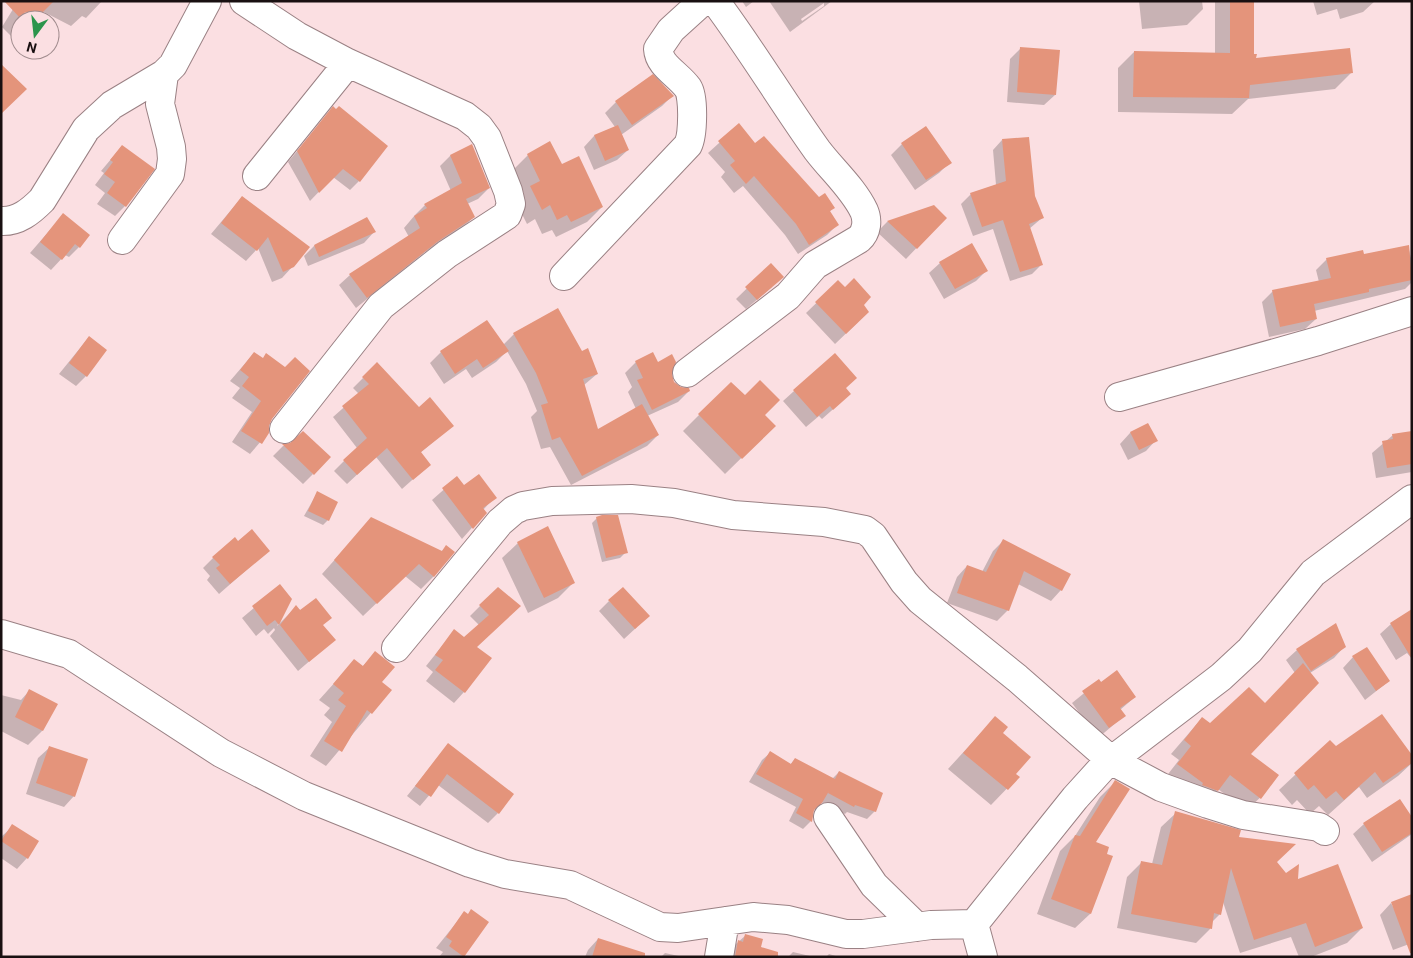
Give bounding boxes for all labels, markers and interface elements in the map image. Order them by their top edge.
north arrow [10,10,60,60]
text: N [25,39,38,57]

